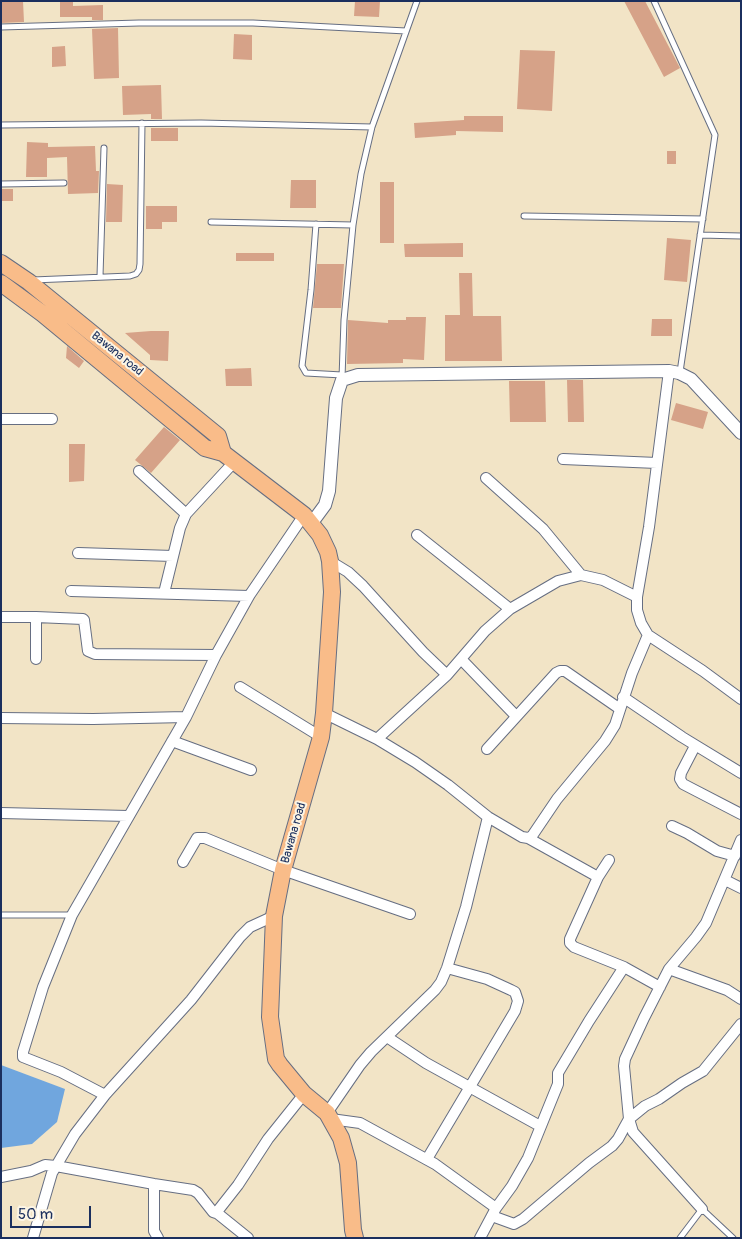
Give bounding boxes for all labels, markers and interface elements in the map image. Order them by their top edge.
street label: Bawana road [88,329,146,379]
street label: Bawana road [278,801,310,865]
scale bar [12,1196,94,1228]
text: 50 m [18,1205,53,1224]

